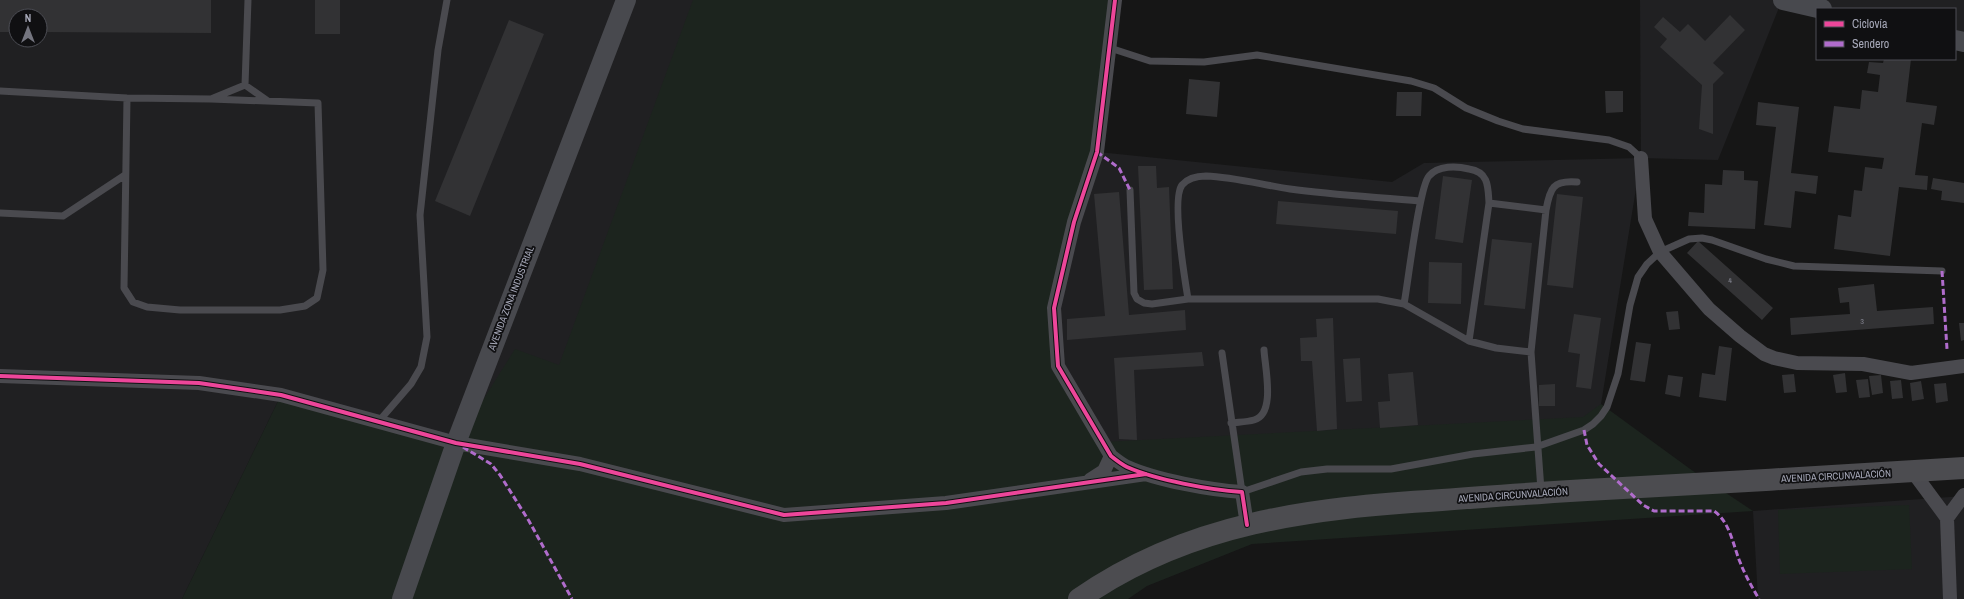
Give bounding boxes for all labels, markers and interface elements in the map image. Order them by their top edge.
north arrow [8,8,48,48]
legend [1816,8,1956,60]
text: N [25,11,31,25]
text: Ciclovía [1852,16,1888,32]
text: Sendero [1852,36,1889,52]
street label: AVENIDA ZONA INDUSTRIAL [485,244,537,353]
house number: 4 [1728,275,1732,285]
house number: 3 [1860,316,1864,326]
street label: AVENIDA CIRCUNVALACIÓN [1780,467,1891,485]
street label: AVENIDA CIRCUNVALACIÓN [1457,485,1568,505]

